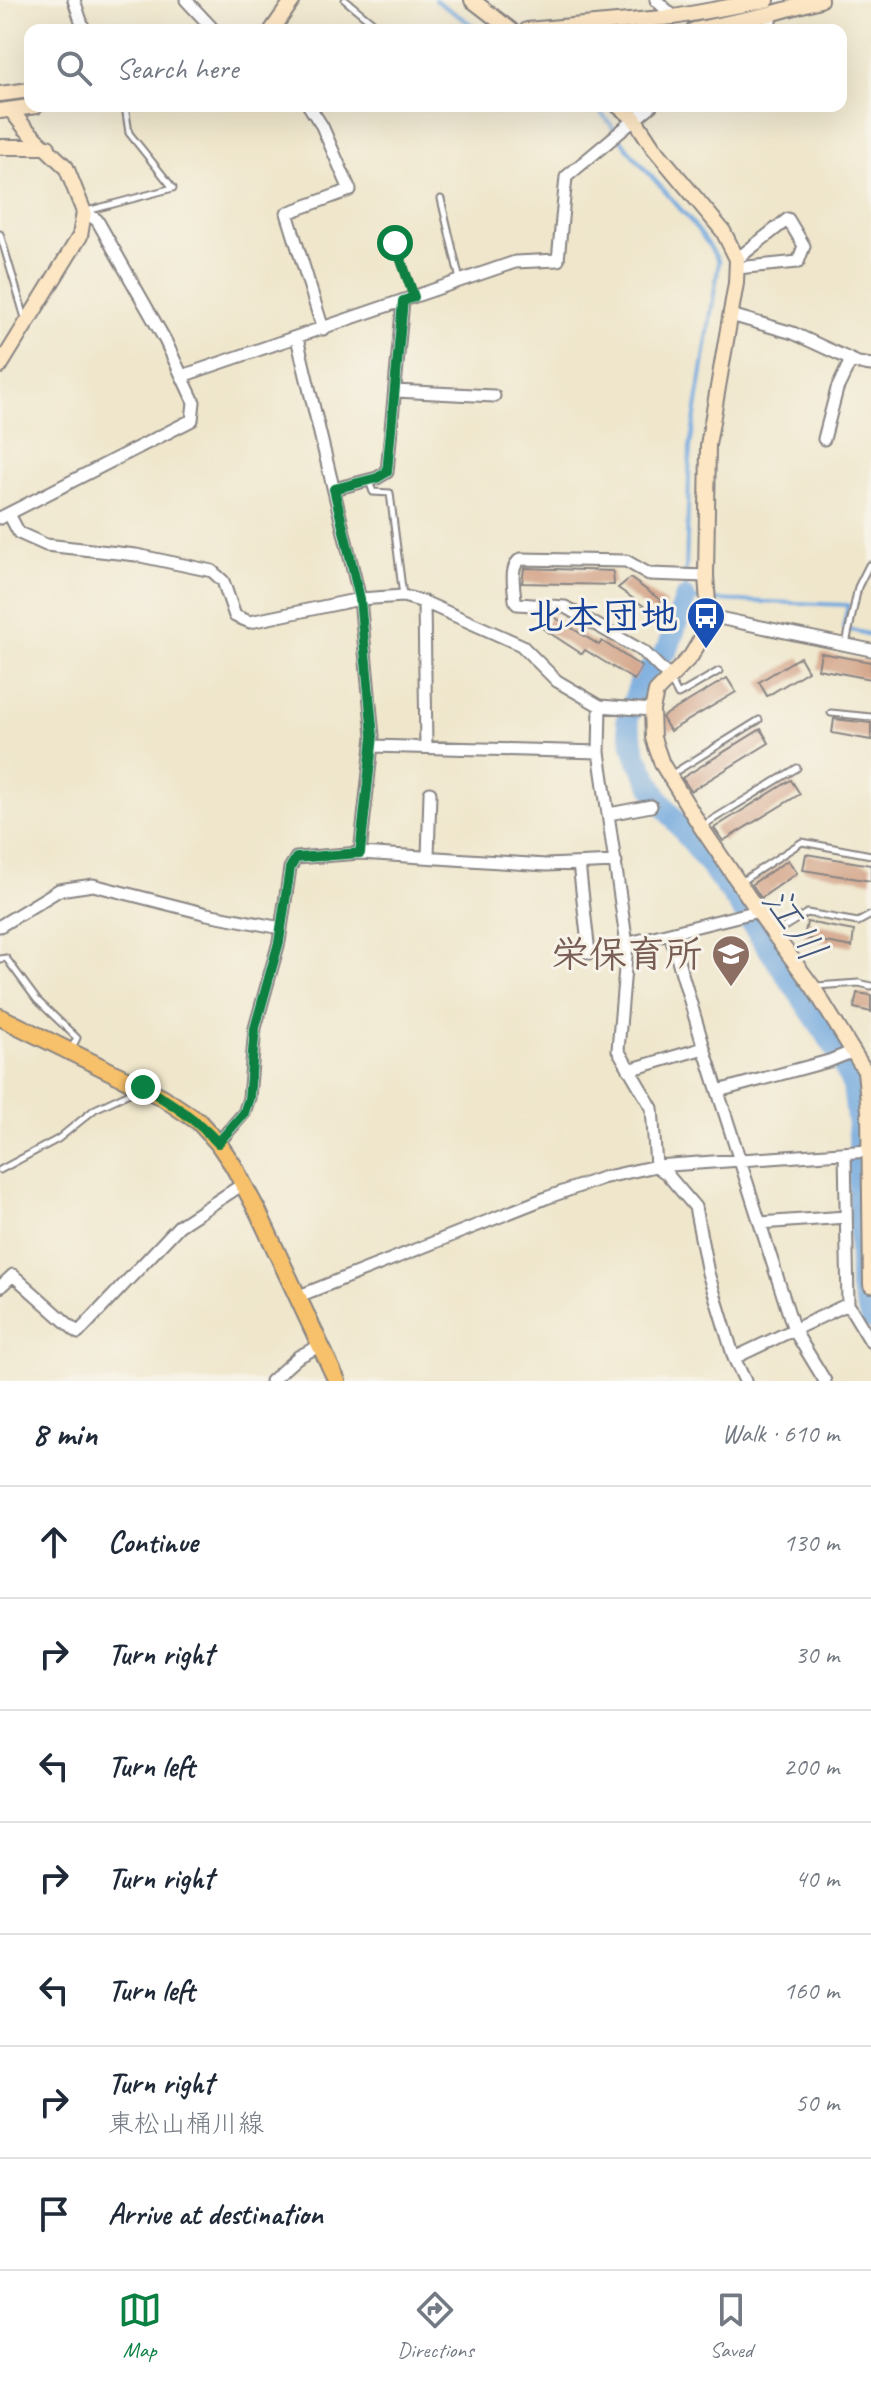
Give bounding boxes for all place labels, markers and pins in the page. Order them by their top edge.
place label: 北本団地 [526,593,678,640]
bus stop icon: 北本団地 [685,595,727,650]
place label: 栄保育所 [551,931,703,978]
school or university icon: 栄保育所 [710,933,752,988]

